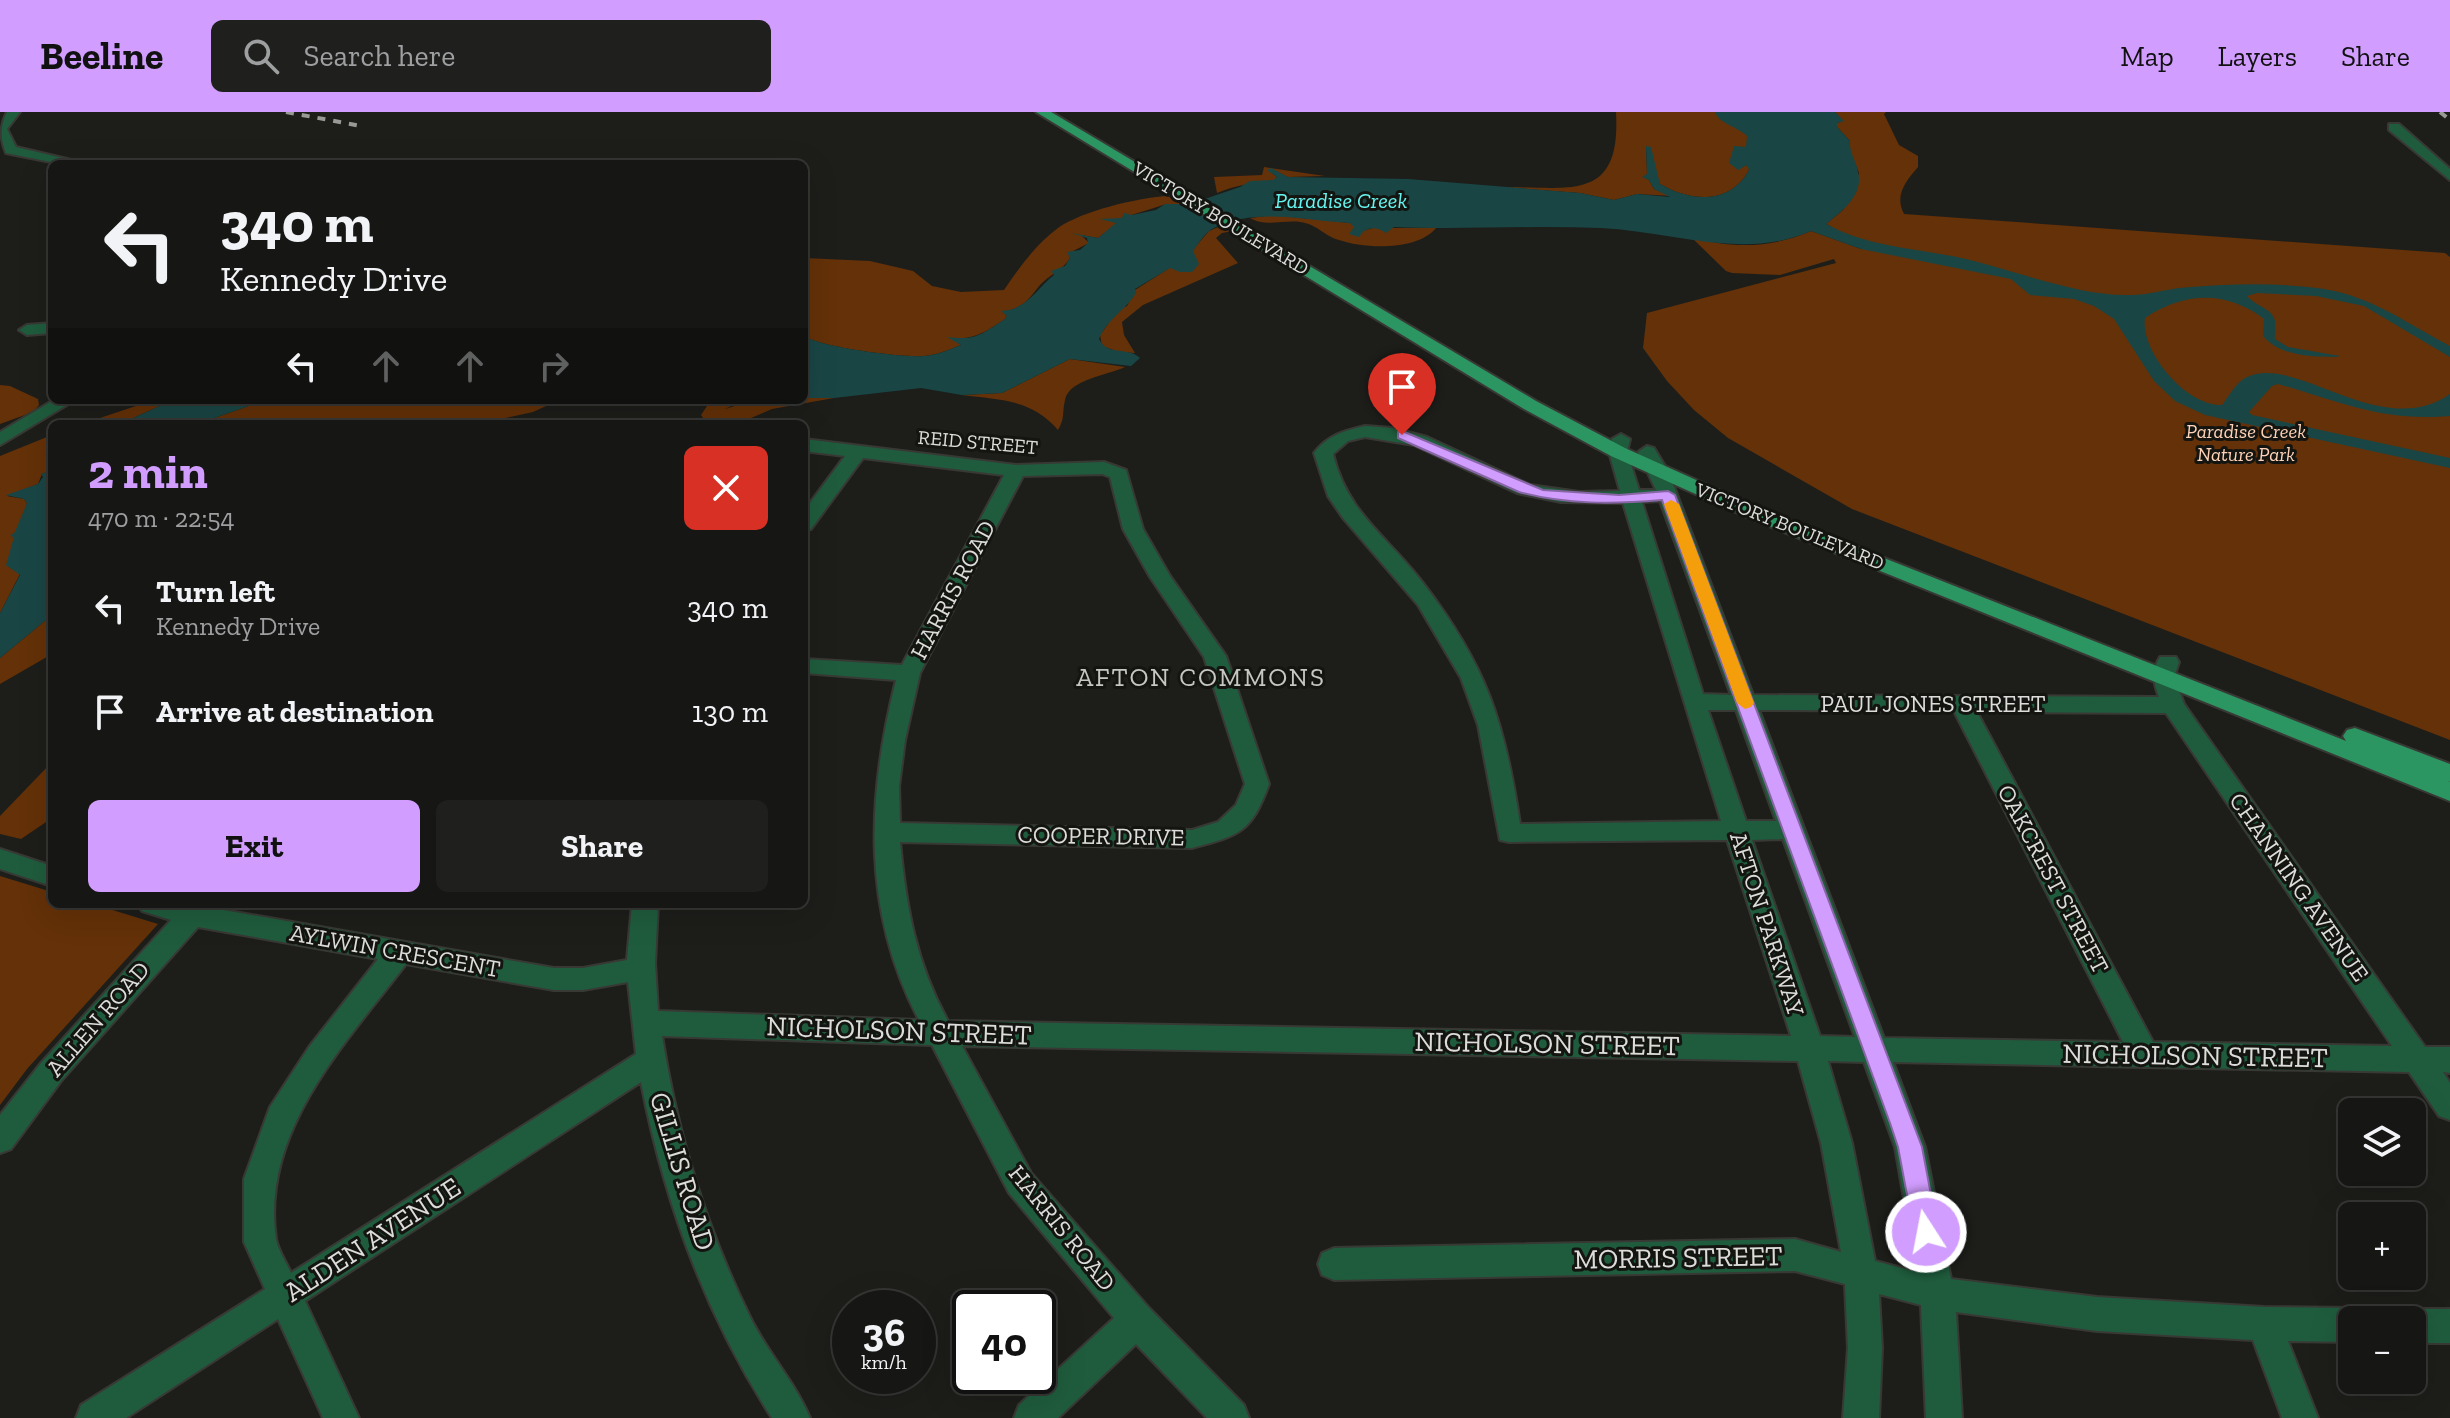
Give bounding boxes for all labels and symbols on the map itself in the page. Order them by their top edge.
street label: VICTORY BOULEVARD [1128,155,1313,280]
water label: Paradise Creek [1275,187,1407,214]
pin [1368,353,1436,435]
park label: Paradise Creek Nature Park [2186,419,2306,466]
street label: REID STREET [917,425,1039,459]
street label: VICTORY BOULEVARD [1691,477,1888,575]
street label: HARRIS ROAD [904,515,1001,664]
district label: AFTON COMMONS [1076,661,1326,693]
street label: PAUL JONES STREET [1820,689,2046,718]
street label: OAKCREST STREET [1991,779,2116,978]
street label: CHANNING AVENUE [2223,787,2375,987]
street label: COOPER DRIVE [1017,820,1185,851]
street label: AFTON PARKWAY [1724,828,1811,1020]
street label: AYLWIN CRESCENT [288,918,503,983]
street label: ALLEN ROAD [40,955,155,1082]
street label: NICHOLSON STREET [766,1009,1032,1052]
street label: NICHOLSON STREET [1414,1025,1680,1062]
street label: NICHOLSON STREET [2062,1037,2328,1074]
street label: GILLIS ROAD [643,1088,722,1254]
street label: HARRIS ROAD [1003,1159,1122,1296]
street label: ALDEN AVENUE [278,1170,467,1309]
position arrow [1884,1190,1968,1274]
street label: MORRIS STREET [1573,1239,1783,1276]
speed limit sign: 40 [952,1290,1056,1394]

